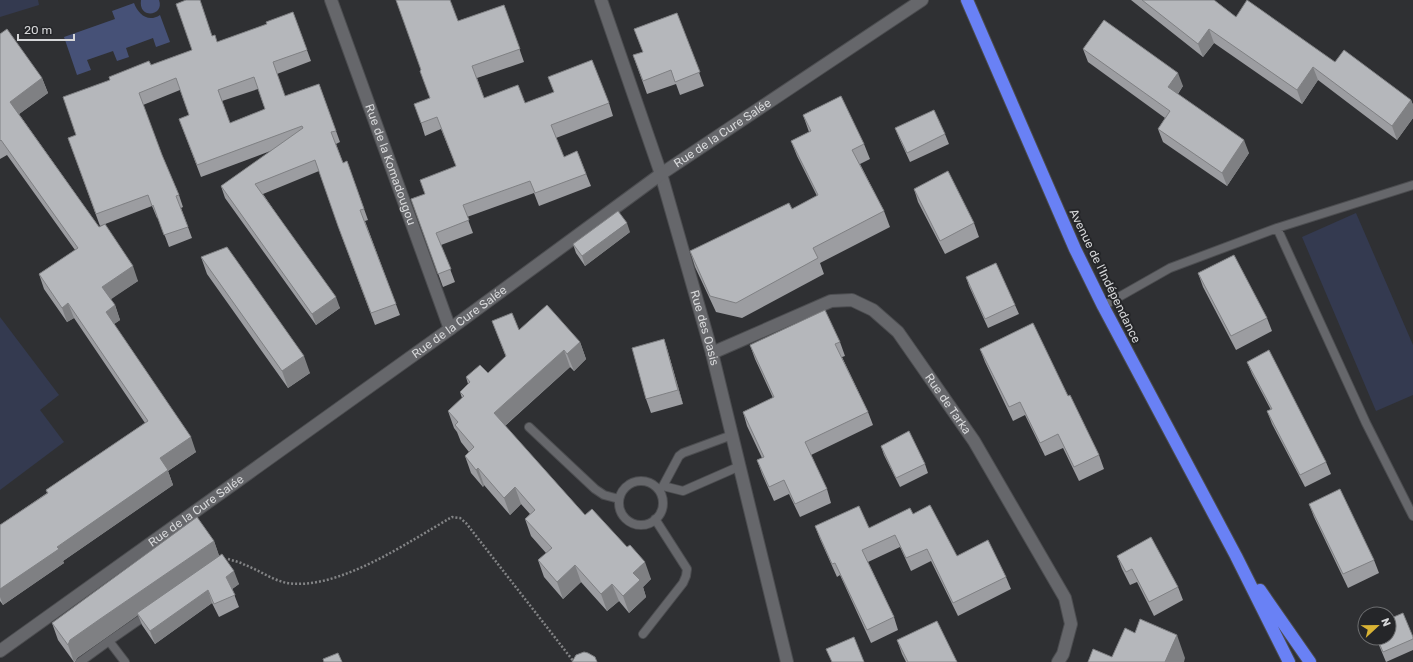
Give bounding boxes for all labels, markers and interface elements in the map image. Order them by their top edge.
scale bar [18,16,74,42]
text: 20 m [24,23,52,37]
street label: Rue de la Cure Salée [671,95,774,170]
street label: Rue de la Komadougou [362,102,419,227]
street label: Avenue de l'Indépendance [1066,207,1144,345]
street label: Rue de la Cure Salée [409,283,510,361]
street label: Rue des Oasis [687,289,722,367]
street label: Rue de Tarka [922,371,974,437]
street label: Rue de la Cure Salée [146,472,247,550]
north arrow [1357,606,1397,646]
text: N [1378,616,1393,629]

